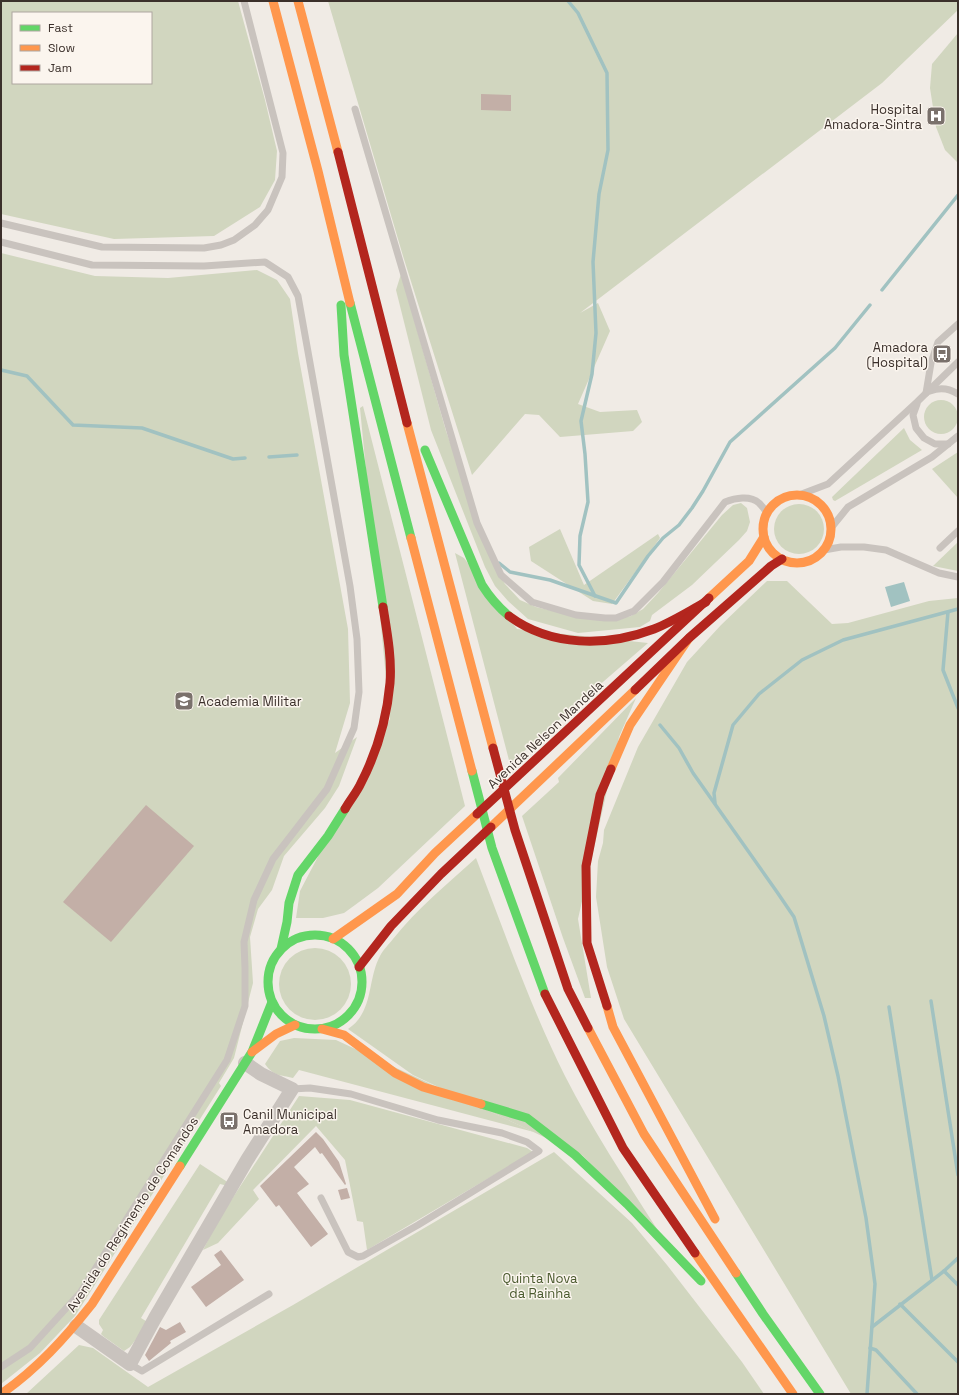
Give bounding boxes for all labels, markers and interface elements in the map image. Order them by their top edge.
legend [12,12,152,84]
text: Fast [48,20,73,36]
text: Slow [48,40,75,56]
text: Jam [48,60,72,76]
place label: Hospital Amadora-Sintra [824,101,923,133]
hospital icon: Hospital Amadora-Sintra [925,105,947,127]
place label: Amadora (Hospital) [867,339,929,371]
bus stop icon: Amadora (Hospital) [931,343,953,365]
street label: Avenida Nelson Mandela [484,676,607,792]
school or university icon: Academia Militar [173,690,195,712]
place label: Academia Militar [198,693,302,710]
place label: Canil Municipal Amadora [243,1106,337,1138]
bus stop icon: Canil Municipal Amadora [218,1110,240,1132]
street label: Avenida do Regimento de Comandos [63,1113,202,1315]
park label: Quinta Nova da Rainha [502,1270,578,1302]

